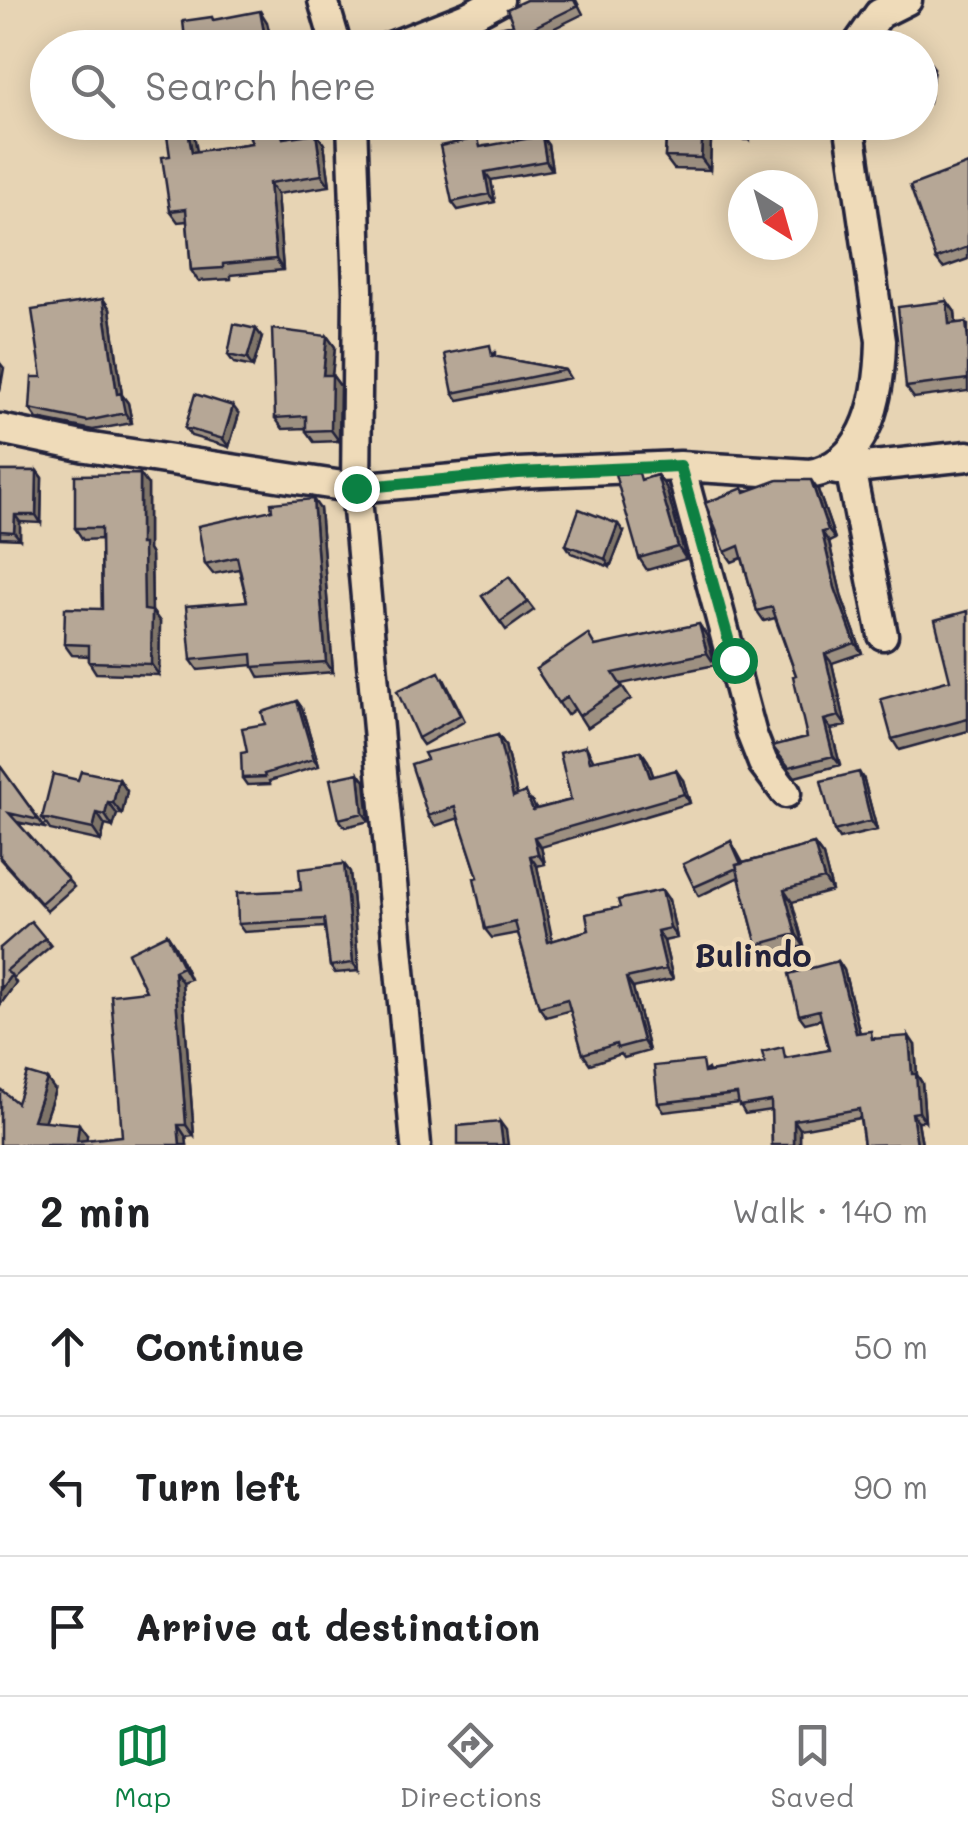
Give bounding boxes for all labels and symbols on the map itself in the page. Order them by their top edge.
north arrow [728,170,818,260]
route end [334,466,380,512]
route start [712,638,758,684]
district label: Bulindo [694,933,812,975]

